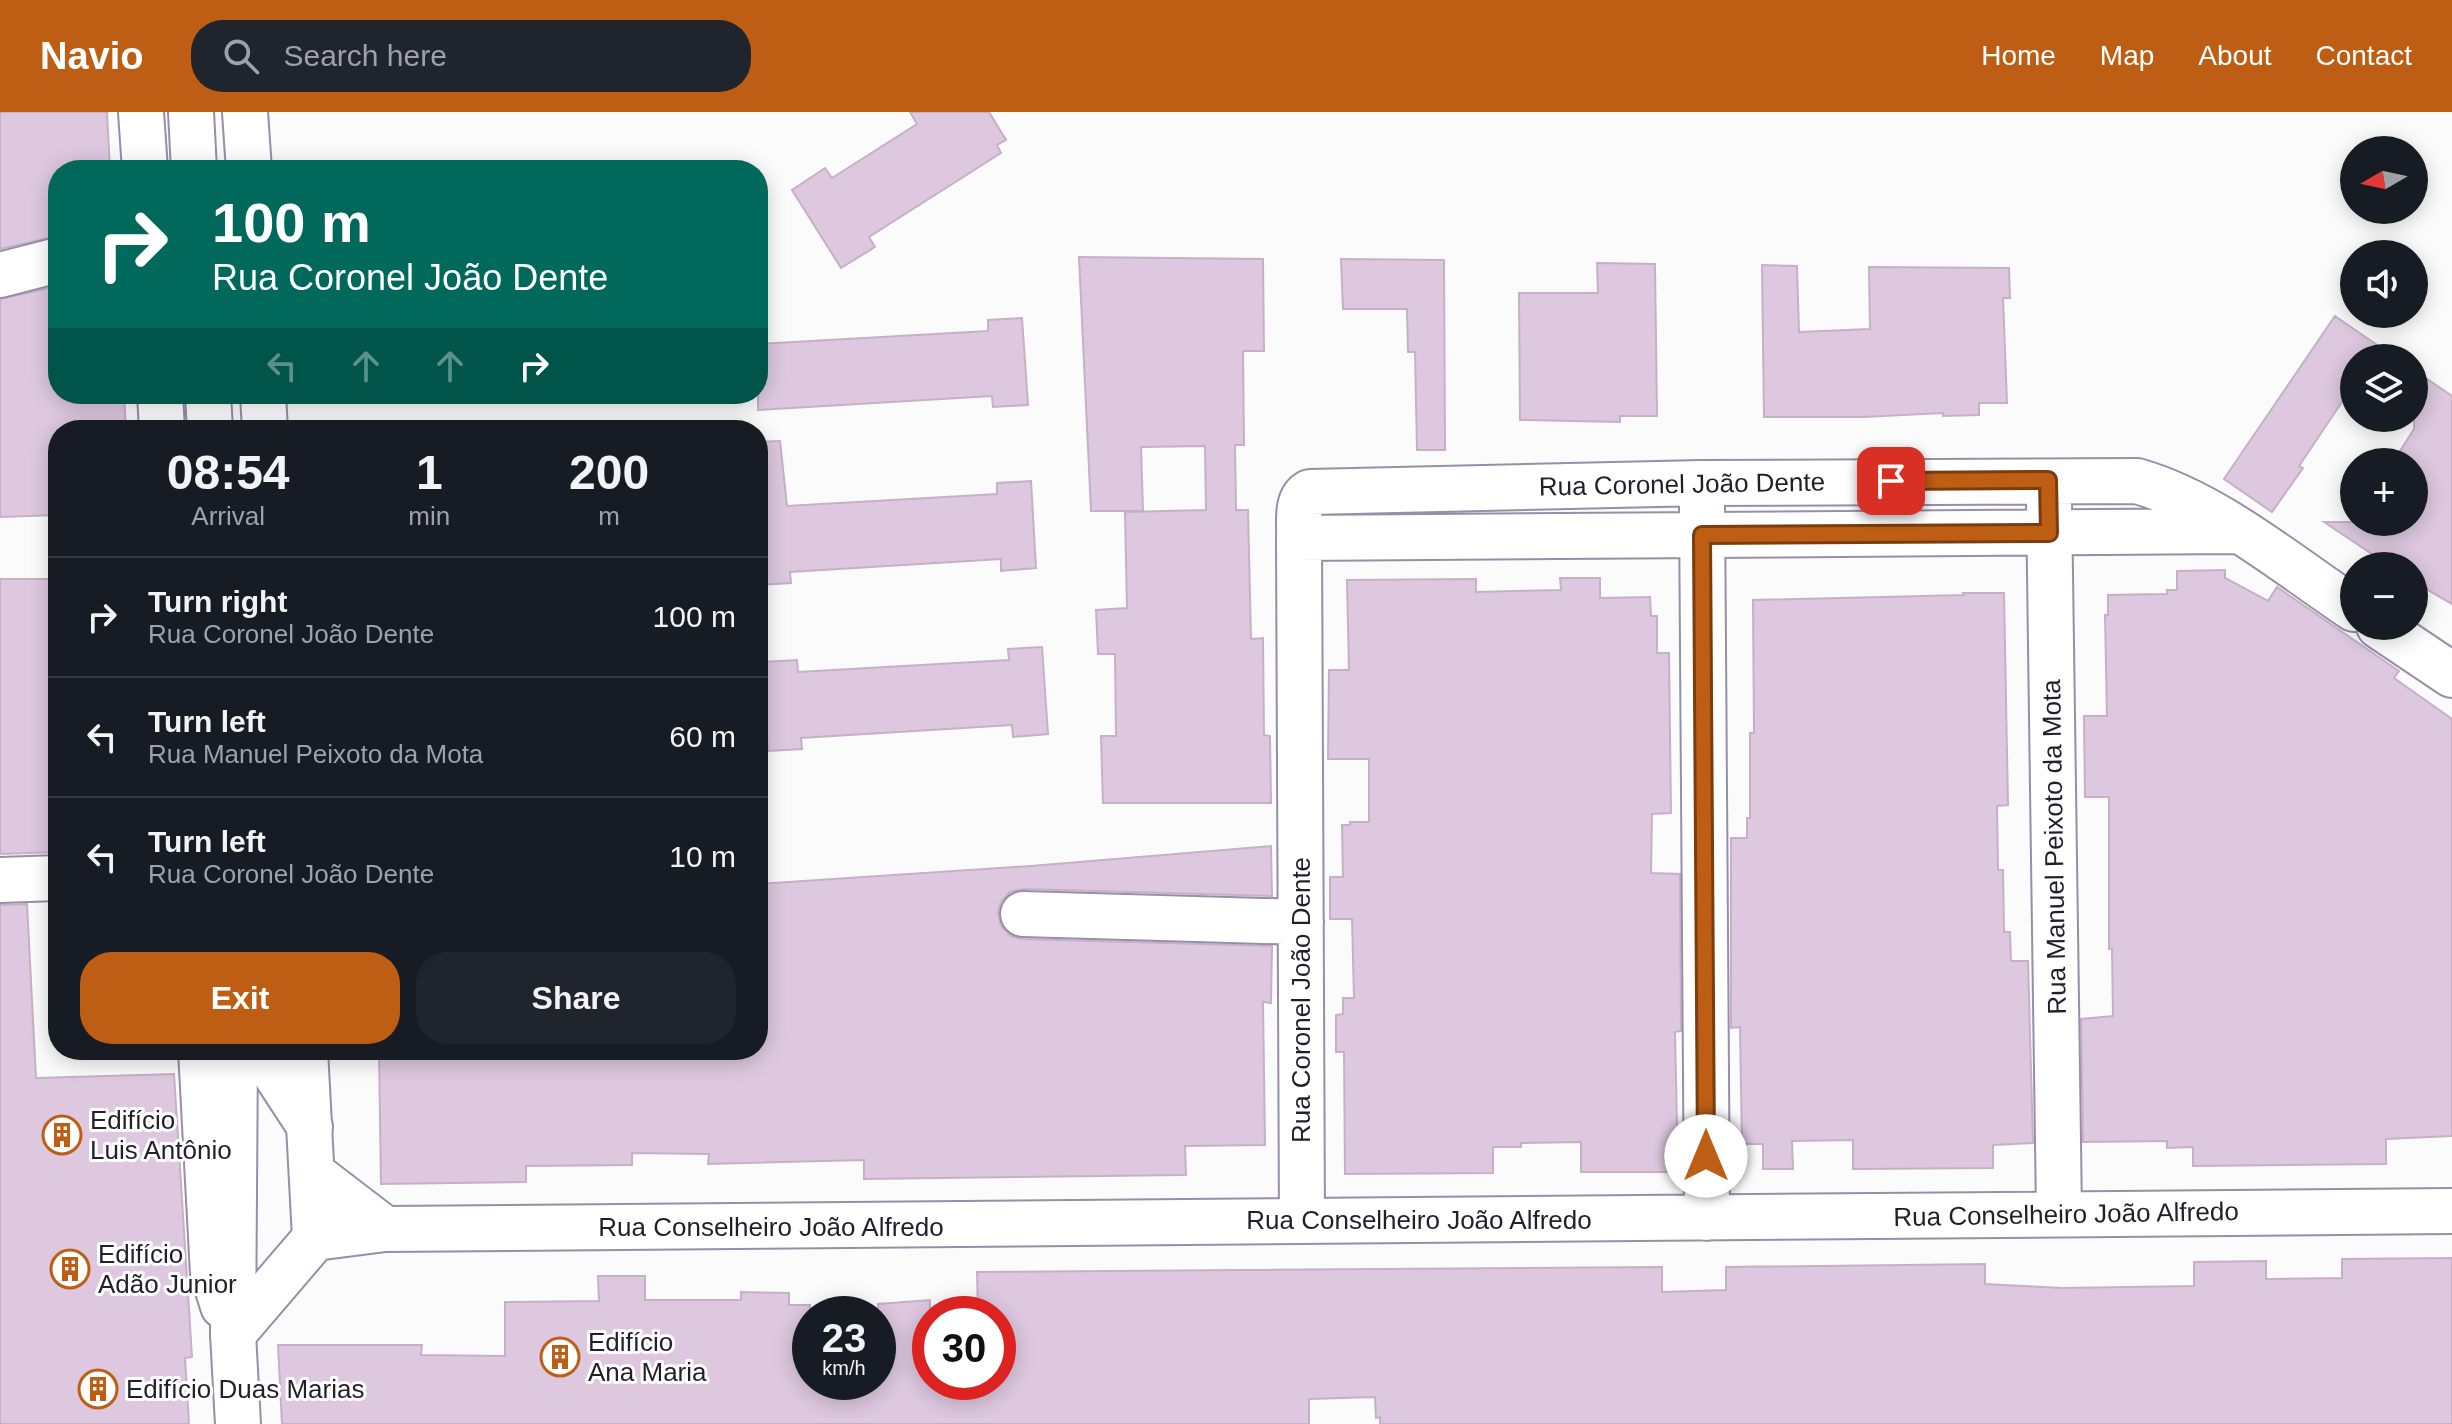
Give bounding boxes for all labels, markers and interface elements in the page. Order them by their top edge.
search box [191,20,751,92]
icon: search [219,34,263,78]
text: Navio [40,35,143,77]
text: Search here [283,39,447,72]
text: Home [1981,40,2056,71]
text: Map [2100,40,2154,71]
text: About [2198,40,2272,71]
text: Contact [2316,40,2412,71]
north arrow [2340,136,2428,224]
map controls [2340,136,2428,640]
text: 100 m [212,191,371,254]
icon: right [80,192,184,296]
button: sound [2340,240,2428,328]
text: Rua Coronel João Dente [212,257,608,298]
icon: left [260,344,304,388]
icon: ahead [344,344,388,388]
icon: ahead [428,344,472,388]
icon: right [512,344,556,388]
button: layers [2340,344,2428,432]
text: 08:54 [167,446,290,499]
text: 1 [416,446,443,499]
text: 200 [569,446,649,499]
pin [1857,447,1925,515]
button: + [2340,448,2428,536]
icon: arrive [1869,459,1913,503]
street label: Rua Coronel João Dente [1539,467,1825,501]
text: Arrival [191,501,265,531]
text: min [408,501,450,531]
text: m [598,501,620,531]
button: − [2340,552,2428,640]
text: Turn right [148,585,287,618]
icon: right [80,595,124,639]
text: 100 m [653,600,736,633]
text: Rua Coronel João Dente [148,619,434,649]
street label: Rua Manuel Peixoto da Mota [2036,679,2072,1015]
text: Turn left [148,705,266,738]
icon: left [80,715,124,759]
text: 60 m [669,720,736,753]
text: Rua Manuel Peixoto da Mota [148,739,483,769]
text: Turn left [148,825,266,858]
icon: left [80,835,124,879]
text: 10 m [669,840,736,873]
street label: Rua Coronel João Dente [1286,857,1316,1143]
text: Rua Coronel João Dente [148,859,434,889]
button: Exit [80,952,400,1044]
button: Share [416,952,736,1044]
place label: Edifício Luis Antônio [90,1105,232,1165]
building icon: Edifício Luis Antônio [41,1114,83,1156]
position arrow [1664,1114,1748,1198]
street label: Rua Conselheiro João Alfredo [1893,1196,2239,1232]
street label: Rua Conselheiro João Alfredo [1246,1205,1592,1235]
street label: Rua Conselheiro João Alfredo [598,1212,944,1242]
place label: Edifício Adão Junior [98,1239,237,1299]
building icon: Edifício Adão Junior [49,1248,91,1290]
speed limit sign: 30 [912,1296,1016,1400]
text: 23 [822,1316,866,1360]
place label: Edifício Ana Maria [588,1327,707,1387]
building icon: Edifício Ana Maria [539,1336,581,1378]
text: km/h [822,1357,866,1379]
building icon: Edifício Duas Marias [77,1368,119,1410]
place label: Edifício Duas Marias [126,1374,364,1404]

